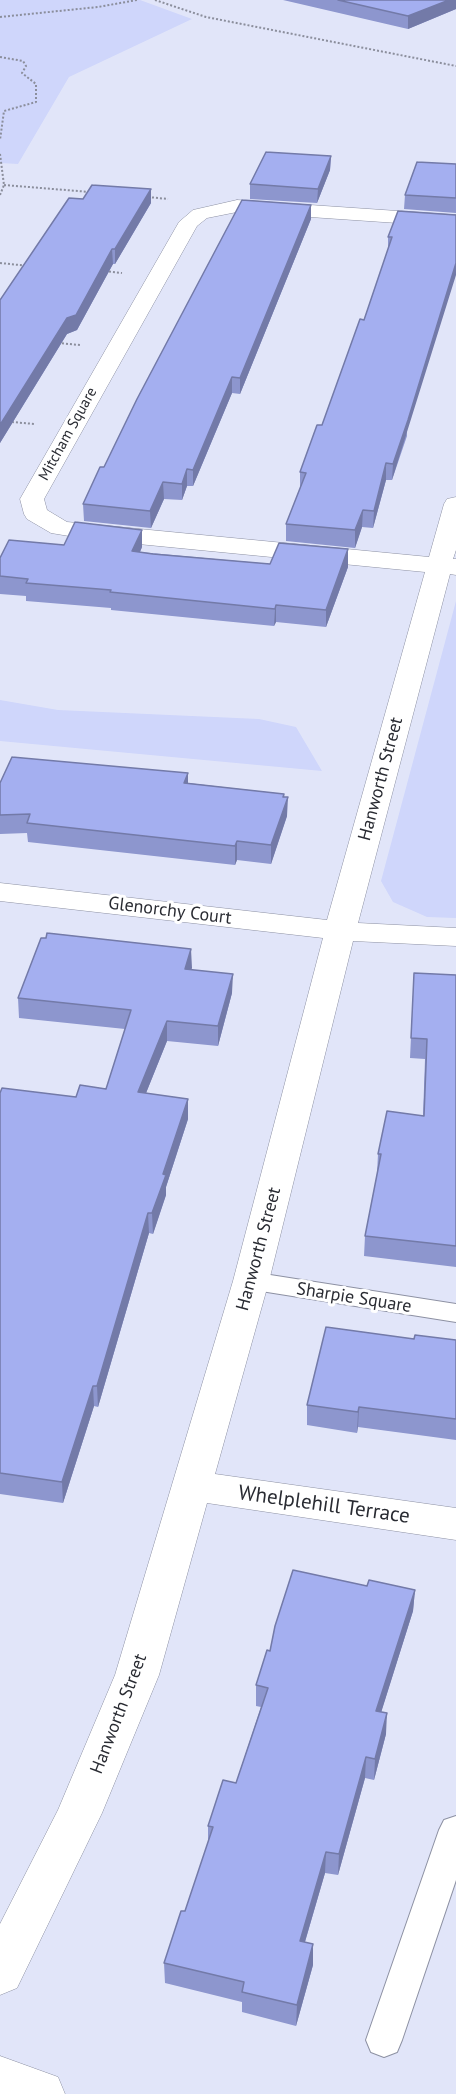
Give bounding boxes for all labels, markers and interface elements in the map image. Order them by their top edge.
street label: Mitcham Square [35,384,101,484]
street label: Hanworth Street [354,715,408,843]
street label: Glenorchy Court [107,893,233,929]
street label: Hanworth Street [232,1185,286,1313]
street label: Sharpie Square [295,1278,413,1318]
street label: Whelplehill Terrace [237,1480,411,1530]
street label: Hanworth Street [86,1651,152,1777]

